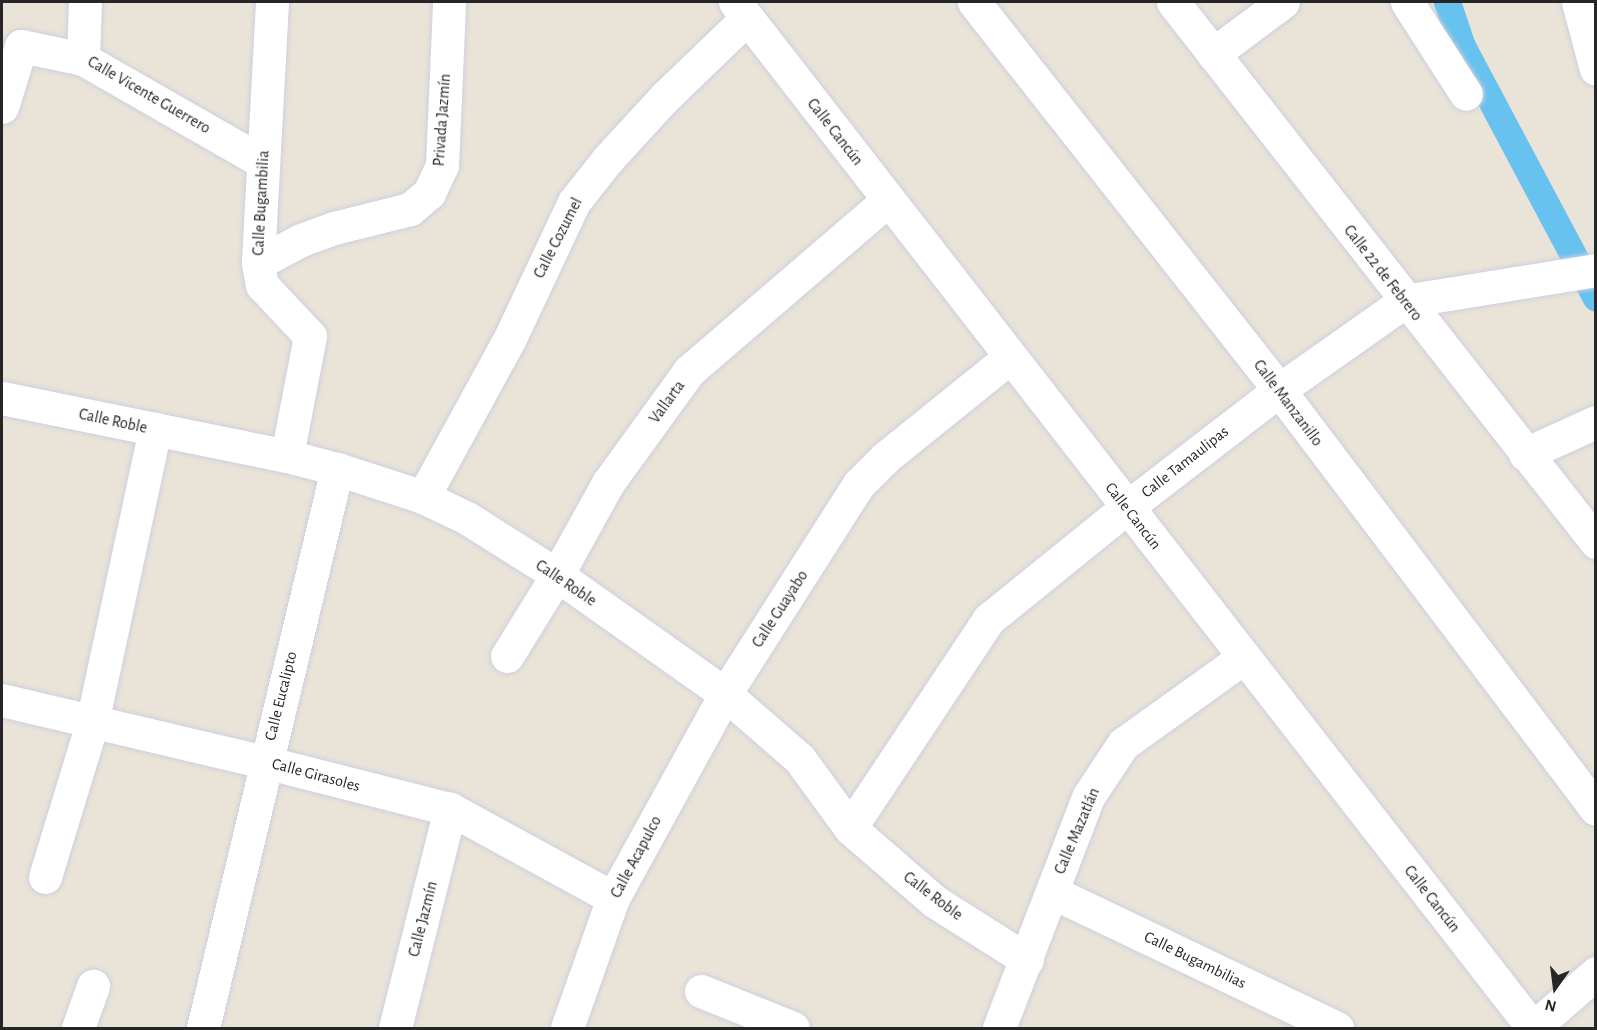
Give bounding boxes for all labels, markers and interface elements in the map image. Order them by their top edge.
street label: Calle Vicente Guerrero [84,52,214,138]
street label: Privada Jazmín [429,73,455,167]
street label: Calle Cancún [803,95,867,169]
street label: Calle Bugambilia [249,150,273,256]
street label: Calle Cozumel [529,194,587,282]
street label: Calle 22 de Febrero [1340,221,1426,325]
street label: Calle Manzanillo [1249,356,1327,450]
street label: Vallarta [645,377,689,427]
street label: Calle Roble [77,404,149,438]
street label: Calle Tamaulipas [1138,422,1232,502]
street label: Calle Cancún [1101,479,1165,553]
street label: Calle Roble [532,556,600,610]
street label: Calle Guayabo [748,567,812,651]
street label: Calle Eucalipto [261,649,301,743]
street label: Calle Girasoles [270,754,362,796]
street label: Calle Mazatlán [1050,785,1104,877]
street label: Calle Acapulco [606,813,666,901]
street label: Calle Cancún [1400,862,1464,936]
street label: Calle Roble [900,867,966,925]
street label: Calle Jazmín [404,879,442,959]
street label: Calle Bugambilias [1141,927,1249,993]
north arrow [1525,958,1585,1018]
text: N [1543,996,1558,1015]

